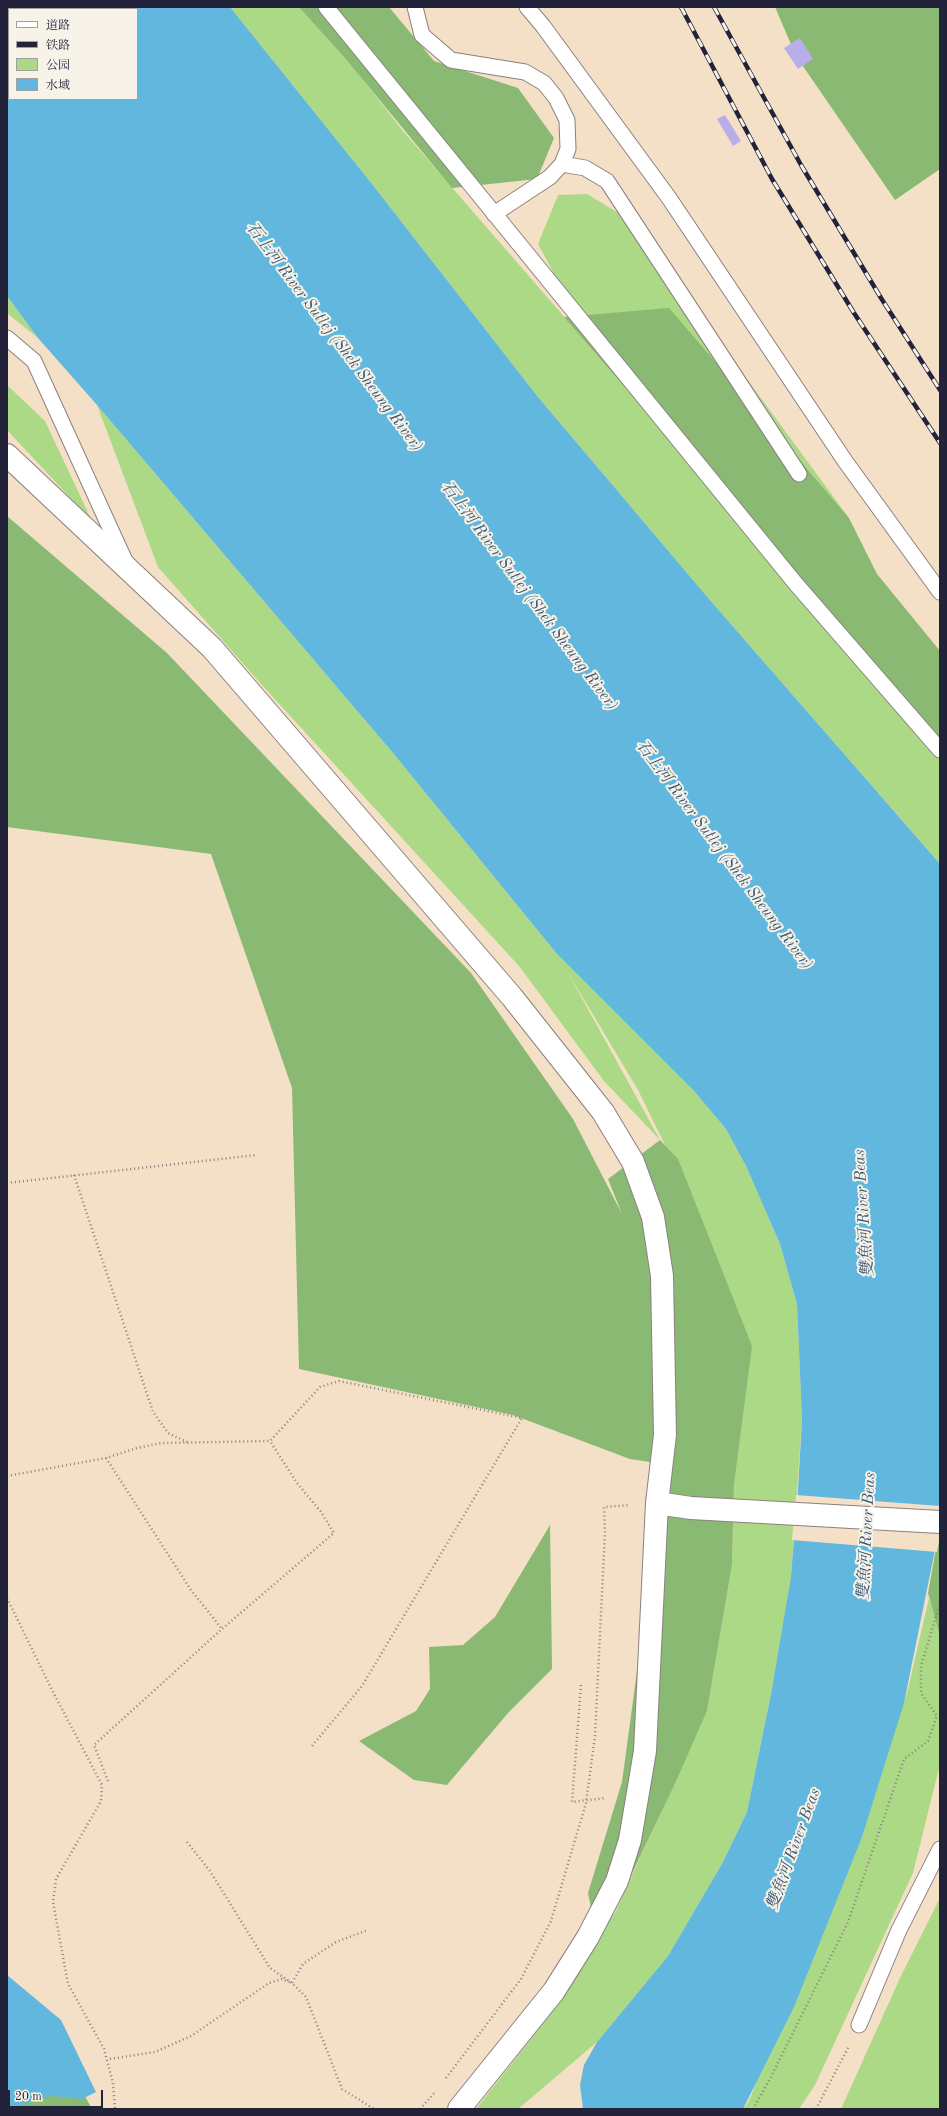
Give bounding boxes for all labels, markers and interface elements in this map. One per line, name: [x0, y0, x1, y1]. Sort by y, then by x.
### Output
legend: [8, 8, 138, 100]
text: 道路: [46, 20, 70, 32]
text: 铁路: [46, 40, 70, 52]
text: 公园: [46, 60, 70, 72]
text: 水域: [46, 80, 70, 92]
water label: 石上河 River Sutlej (Shek Sheung River): [242, 219, 426, 455]
water label: 石上河 River Sutlej (Shek Sheung River): [437, 478, 621, 714]
water label: 石上河 River Sutlej (Shek Sheung River): [632, 737, 816, 973]
water label: 雙魚河 River Beas: [850, 1149, 878, 1277]
water label: 雙魚河 River Beas: [854, 1472, 880, 1600]
water label: 雙魚河 River Beas: [763, 1786, 825, 1912]
scale bar: [10, 2082, 105, 2108]
text: 20 m: [15, 2091, 42, 2103]

